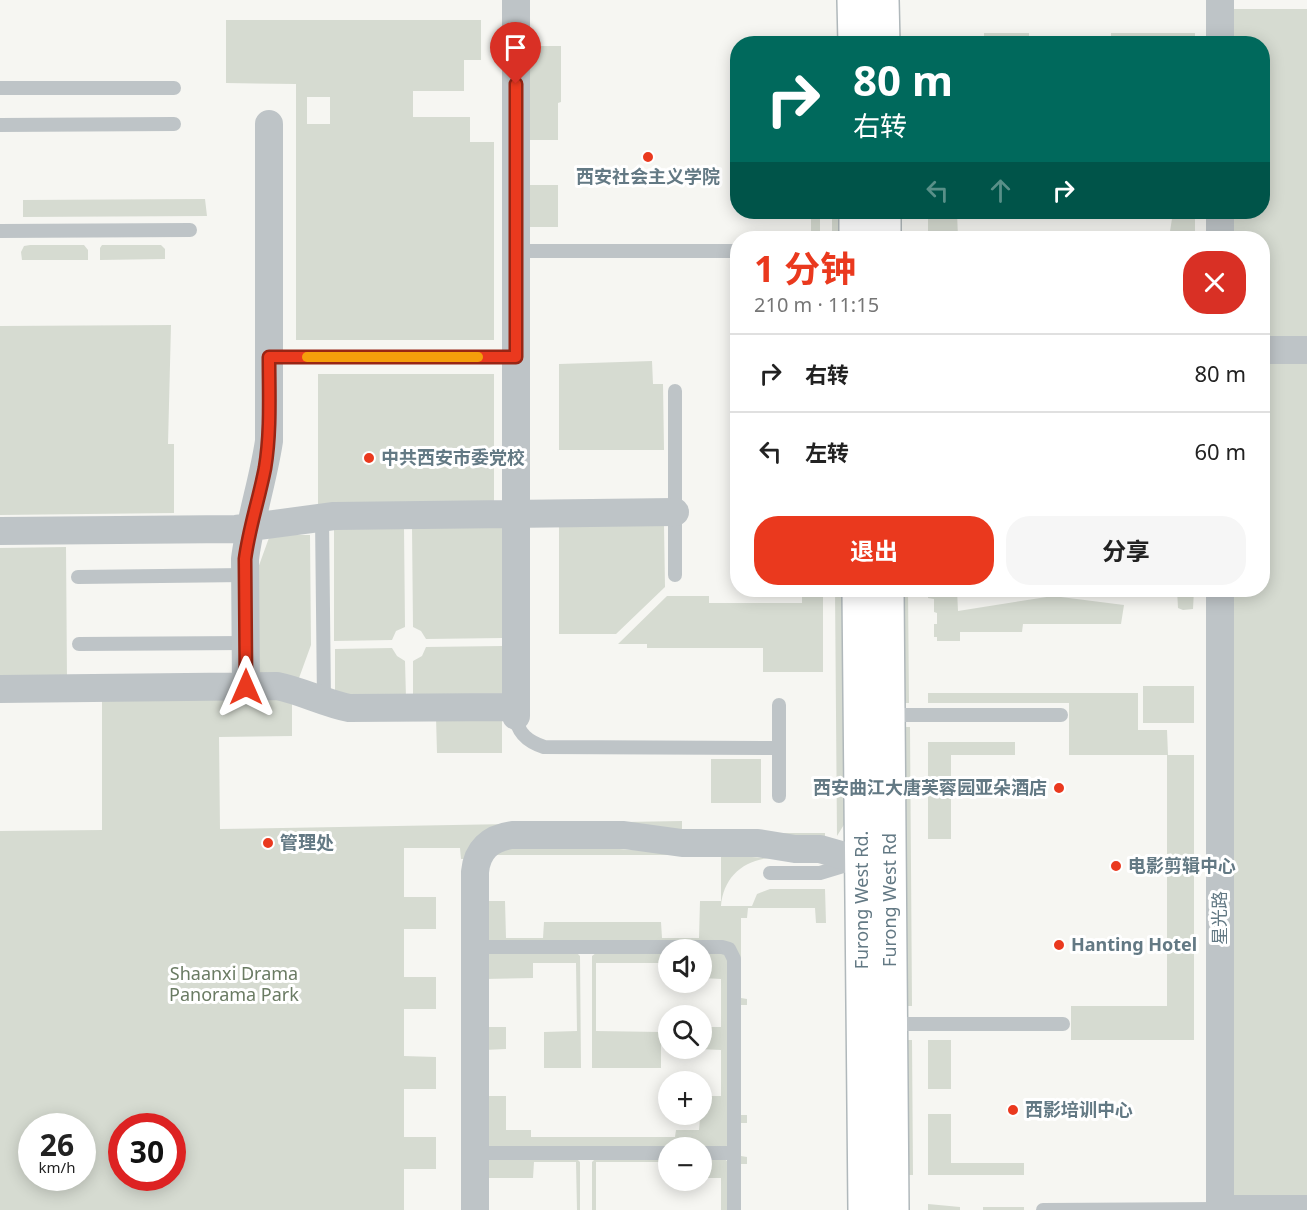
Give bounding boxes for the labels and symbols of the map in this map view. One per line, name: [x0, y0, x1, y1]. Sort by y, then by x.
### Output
pin: [490, 22, 541, 84]
marker: 西安社会主义学院: [641, 150, 655, 164]
place label: 西安社会主义学院: [576, 164, 720, 188]
place label: 中共西安市委党校: [381, 445, 525, 469]
marker: 中共西安市委党校: [362, 451, 376, 465]
position arrow: [214, 655, 278, 719]
place label: 西安曲江大唐芙蓉园亚朵酒店: [813, 775, 1047, 799]
marker: 西安曲江大唐芙蓉园亚朵酒店: [1052, 781, 1066, 795]
place label: 管理处: [280, 830, 334, 854]
street label: Furong West Rd.: [849, 831, 873, 969]
street label: Furong West Rd: [877, 833, 901, 967]
marker: 管理处: [261, 836, 275, 850]
place label: 电影剪辑中心: [1128, 853, 1236, 877]
marker: 电影剪辑中心: [1109, 859, 1123, 873]
street label: 星光路: [1207, 891, 1231, 945]
place label: Hanting Hotel: [1071, 932, 1197, 956]
marker: Hanting Hotel: [1052, 938, 1066, 952]
park label: Shaanxi Drama Panorama Park: [169, 961, 299, 1006]
place label: 西影培训中心: [1025, 1097, 1133, 1121]
marker: 西影培训中心: [1006, 1103, 1020, 1117]
speed limit sign: 30: [108, 1113, 186, 1191]

